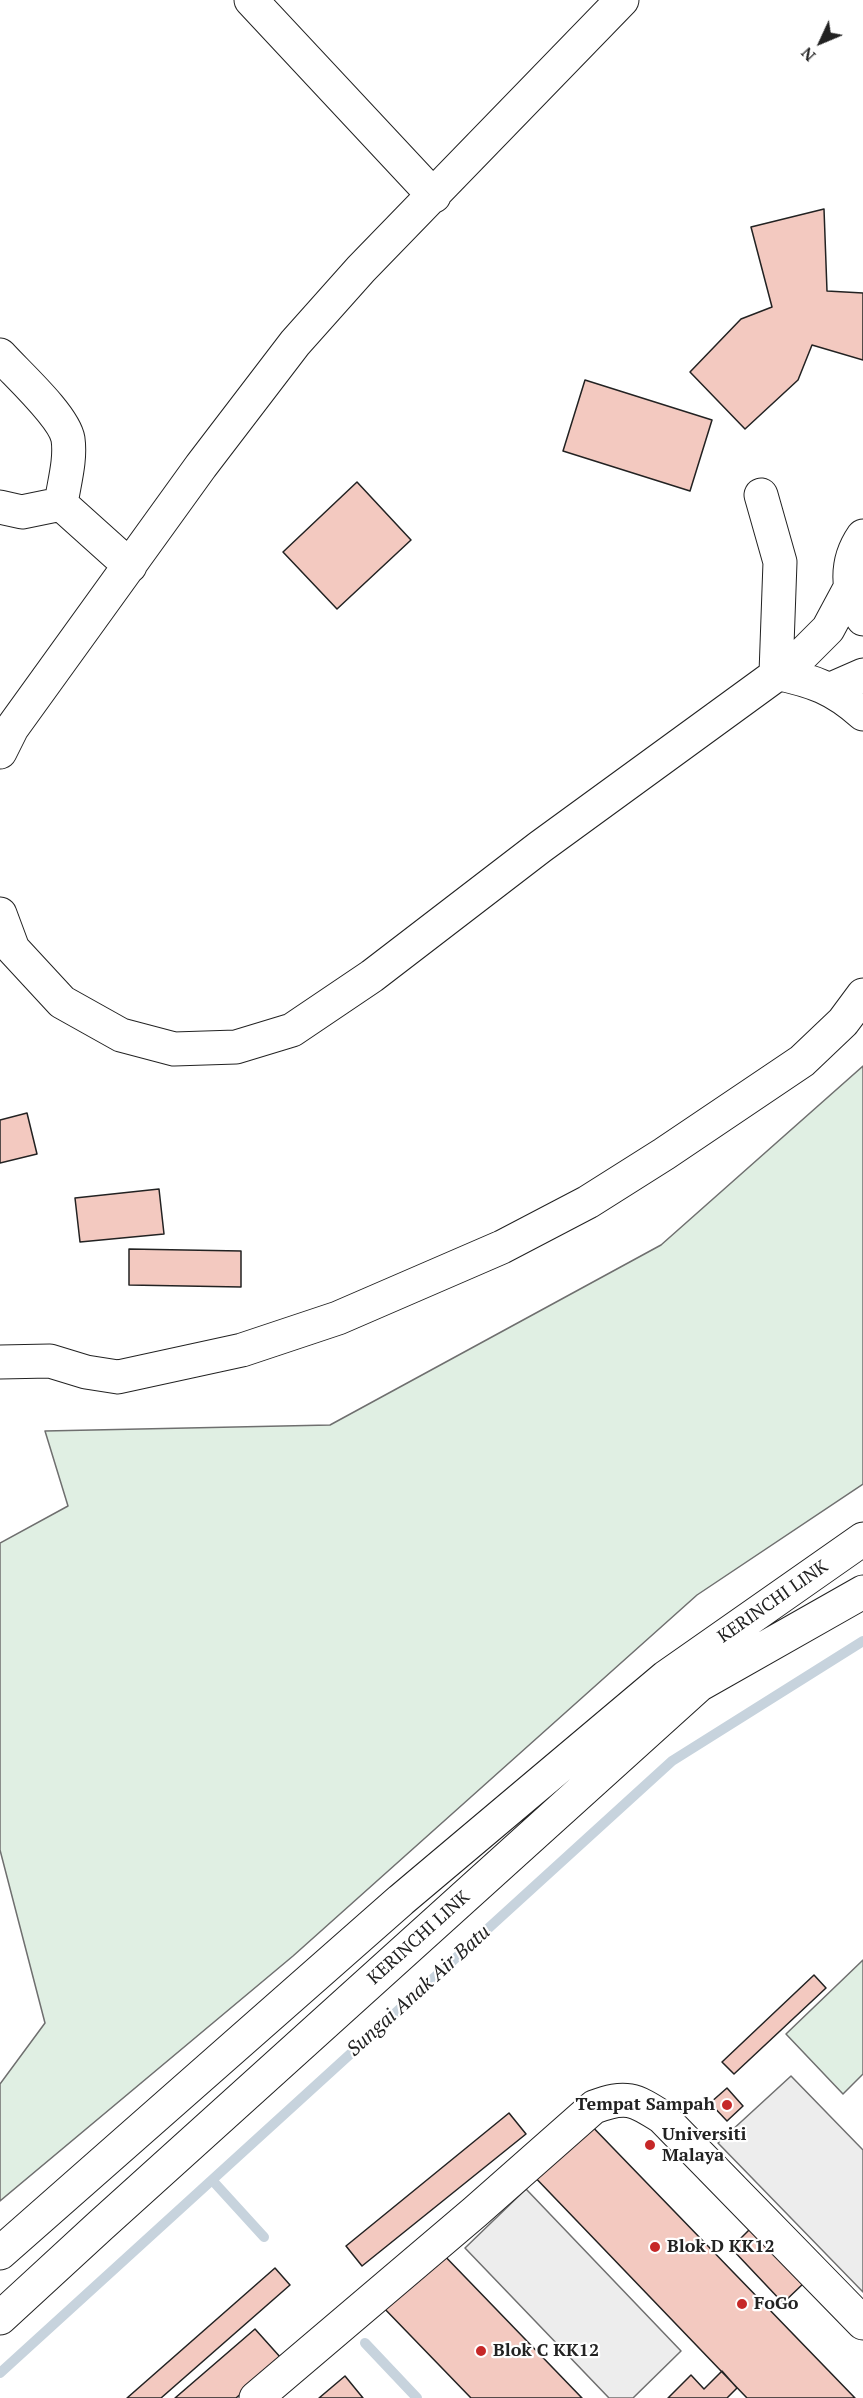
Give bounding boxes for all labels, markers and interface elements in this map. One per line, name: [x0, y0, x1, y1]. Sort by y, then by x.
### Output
north arrow: [791, 12, 851, 72]
text: N: [796, 43, 820, 67]
street label: KERINCHI LINK: [714, 1556, 832, 1648]
street label: KERINCHI LINK: [364, 1887, 474, 1989]
water label: Sungai Anak Air Batu: [342, 1920, 496, 2062]
place label: Tempat Sampah: [575, 2094, 715, 2116]
marker: Tempat Sampah: [720, 2098, 734, 2112]
place label: Universiti Malaya: [662, 2124, 747, 2166]
marker: Universiti Malaya: [643, 2138, 657, 2152]
place label: Blok D KK12: [667, 2236, 775, 2258]
marker: Blok D KK12: [648, 2240, 662, 2254]
place label: FoGo: [754, 2293, 798, 2315]
marker: FoGo: [735, 2297, 749, 2311]
place label: Blok C KK12: [493, 2340, 599, 2362]
marker: Blok C KK12: [474, 2344, 488, 2358]

